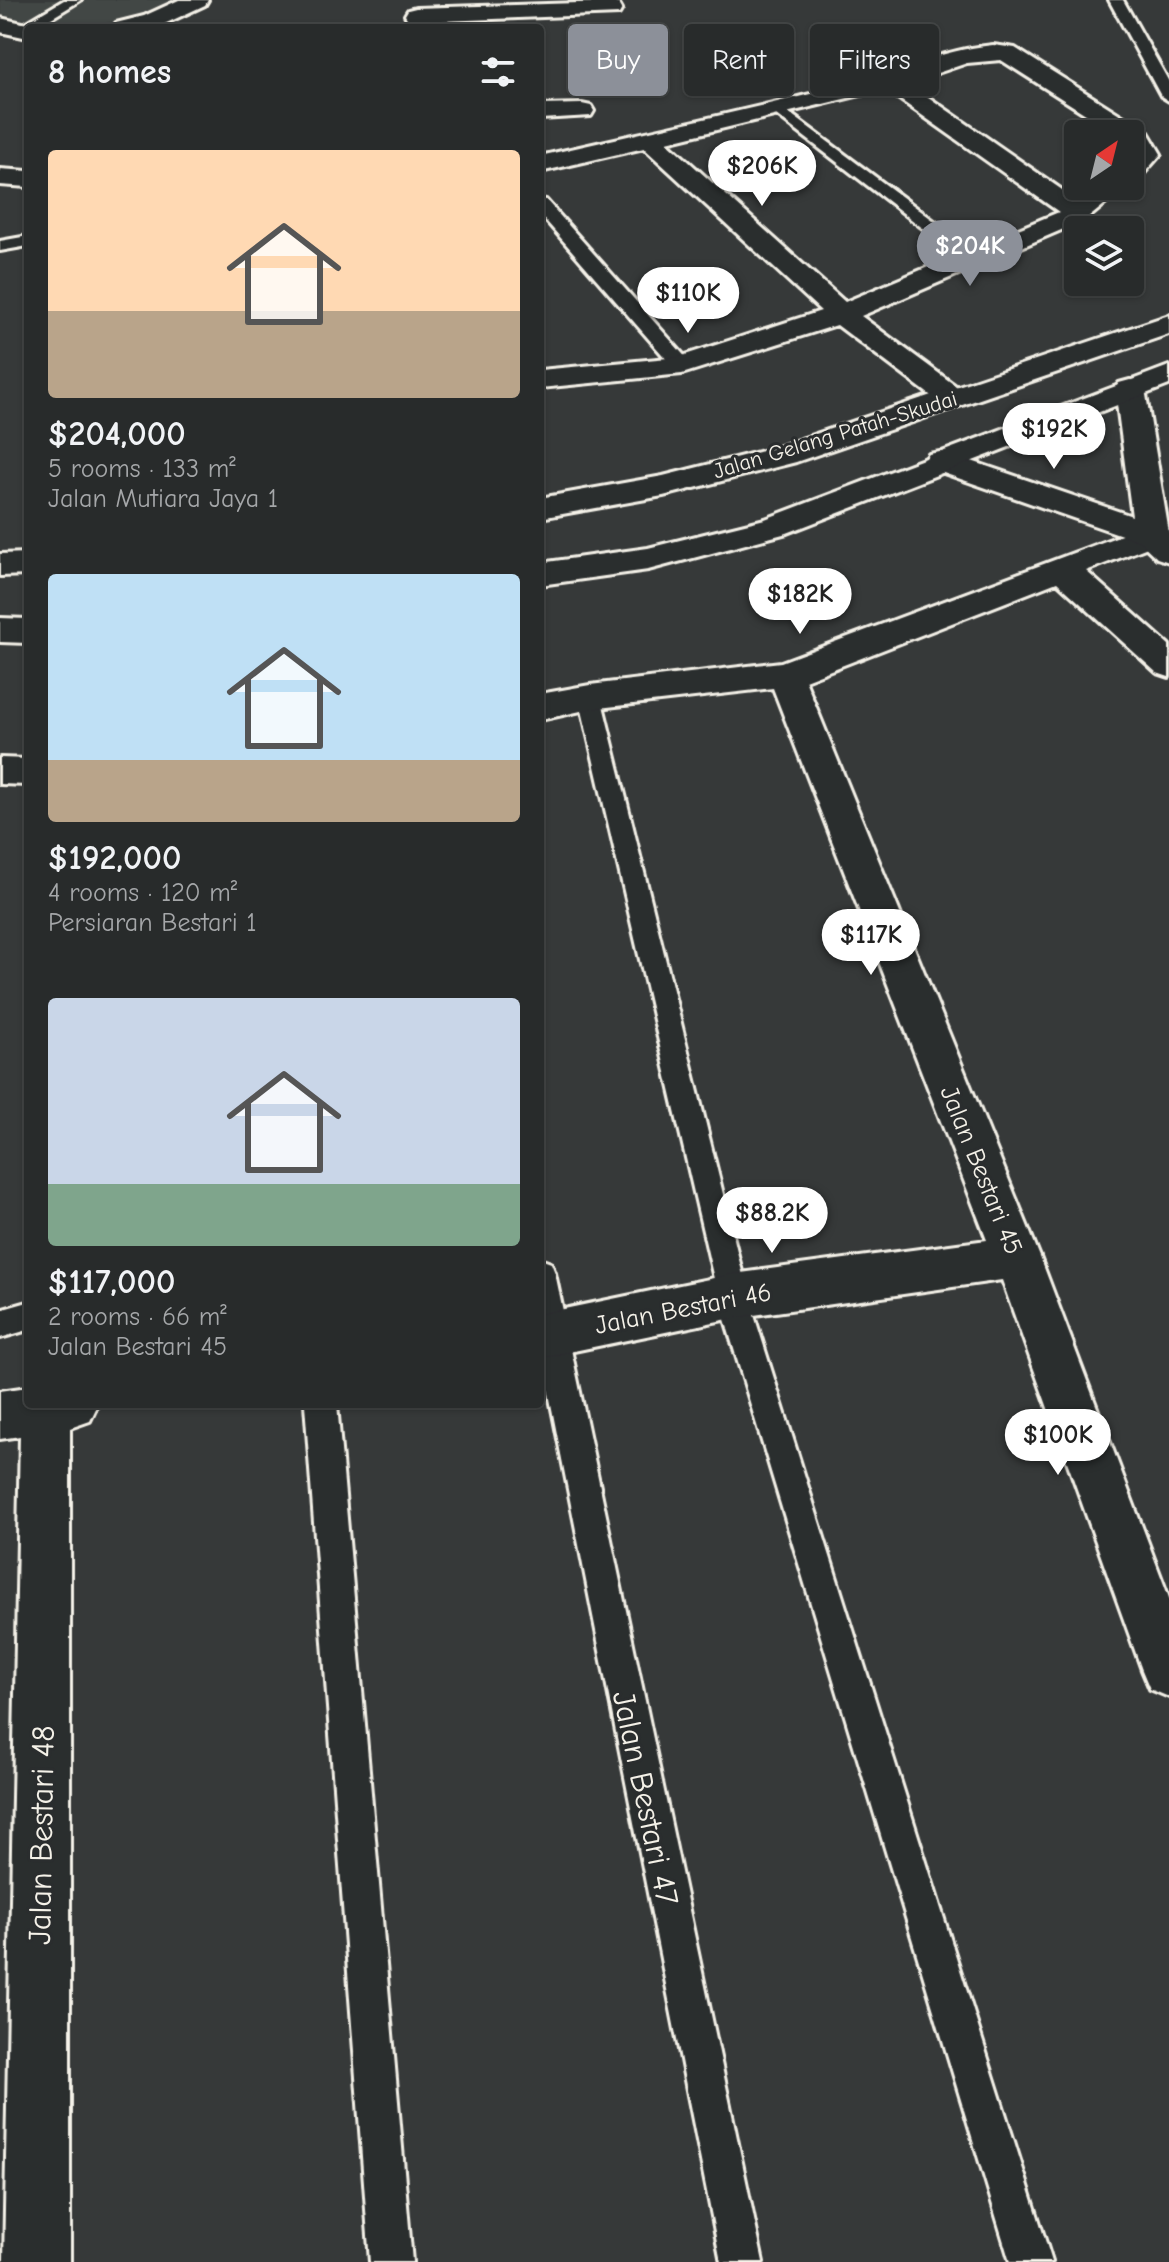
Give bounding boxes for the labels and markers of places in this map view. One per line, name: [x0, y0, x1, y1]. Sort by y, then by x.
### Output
pin: $206K: [706, 140, 818, 208]
pin: $204K: [914, 220, 1026, 288]
pin: $110K: [632, 267, 744, 335]
pin: $192K: [998, 403, 1110, 471]
pin: $182K: [744, 568, 856, 636]
pin: $117K: [815, 909, 927, 977]
pin: $88.2K: [707, 1187, 837, 1255]
pin: $100K: [1002, 1409, 1114, 1477]

